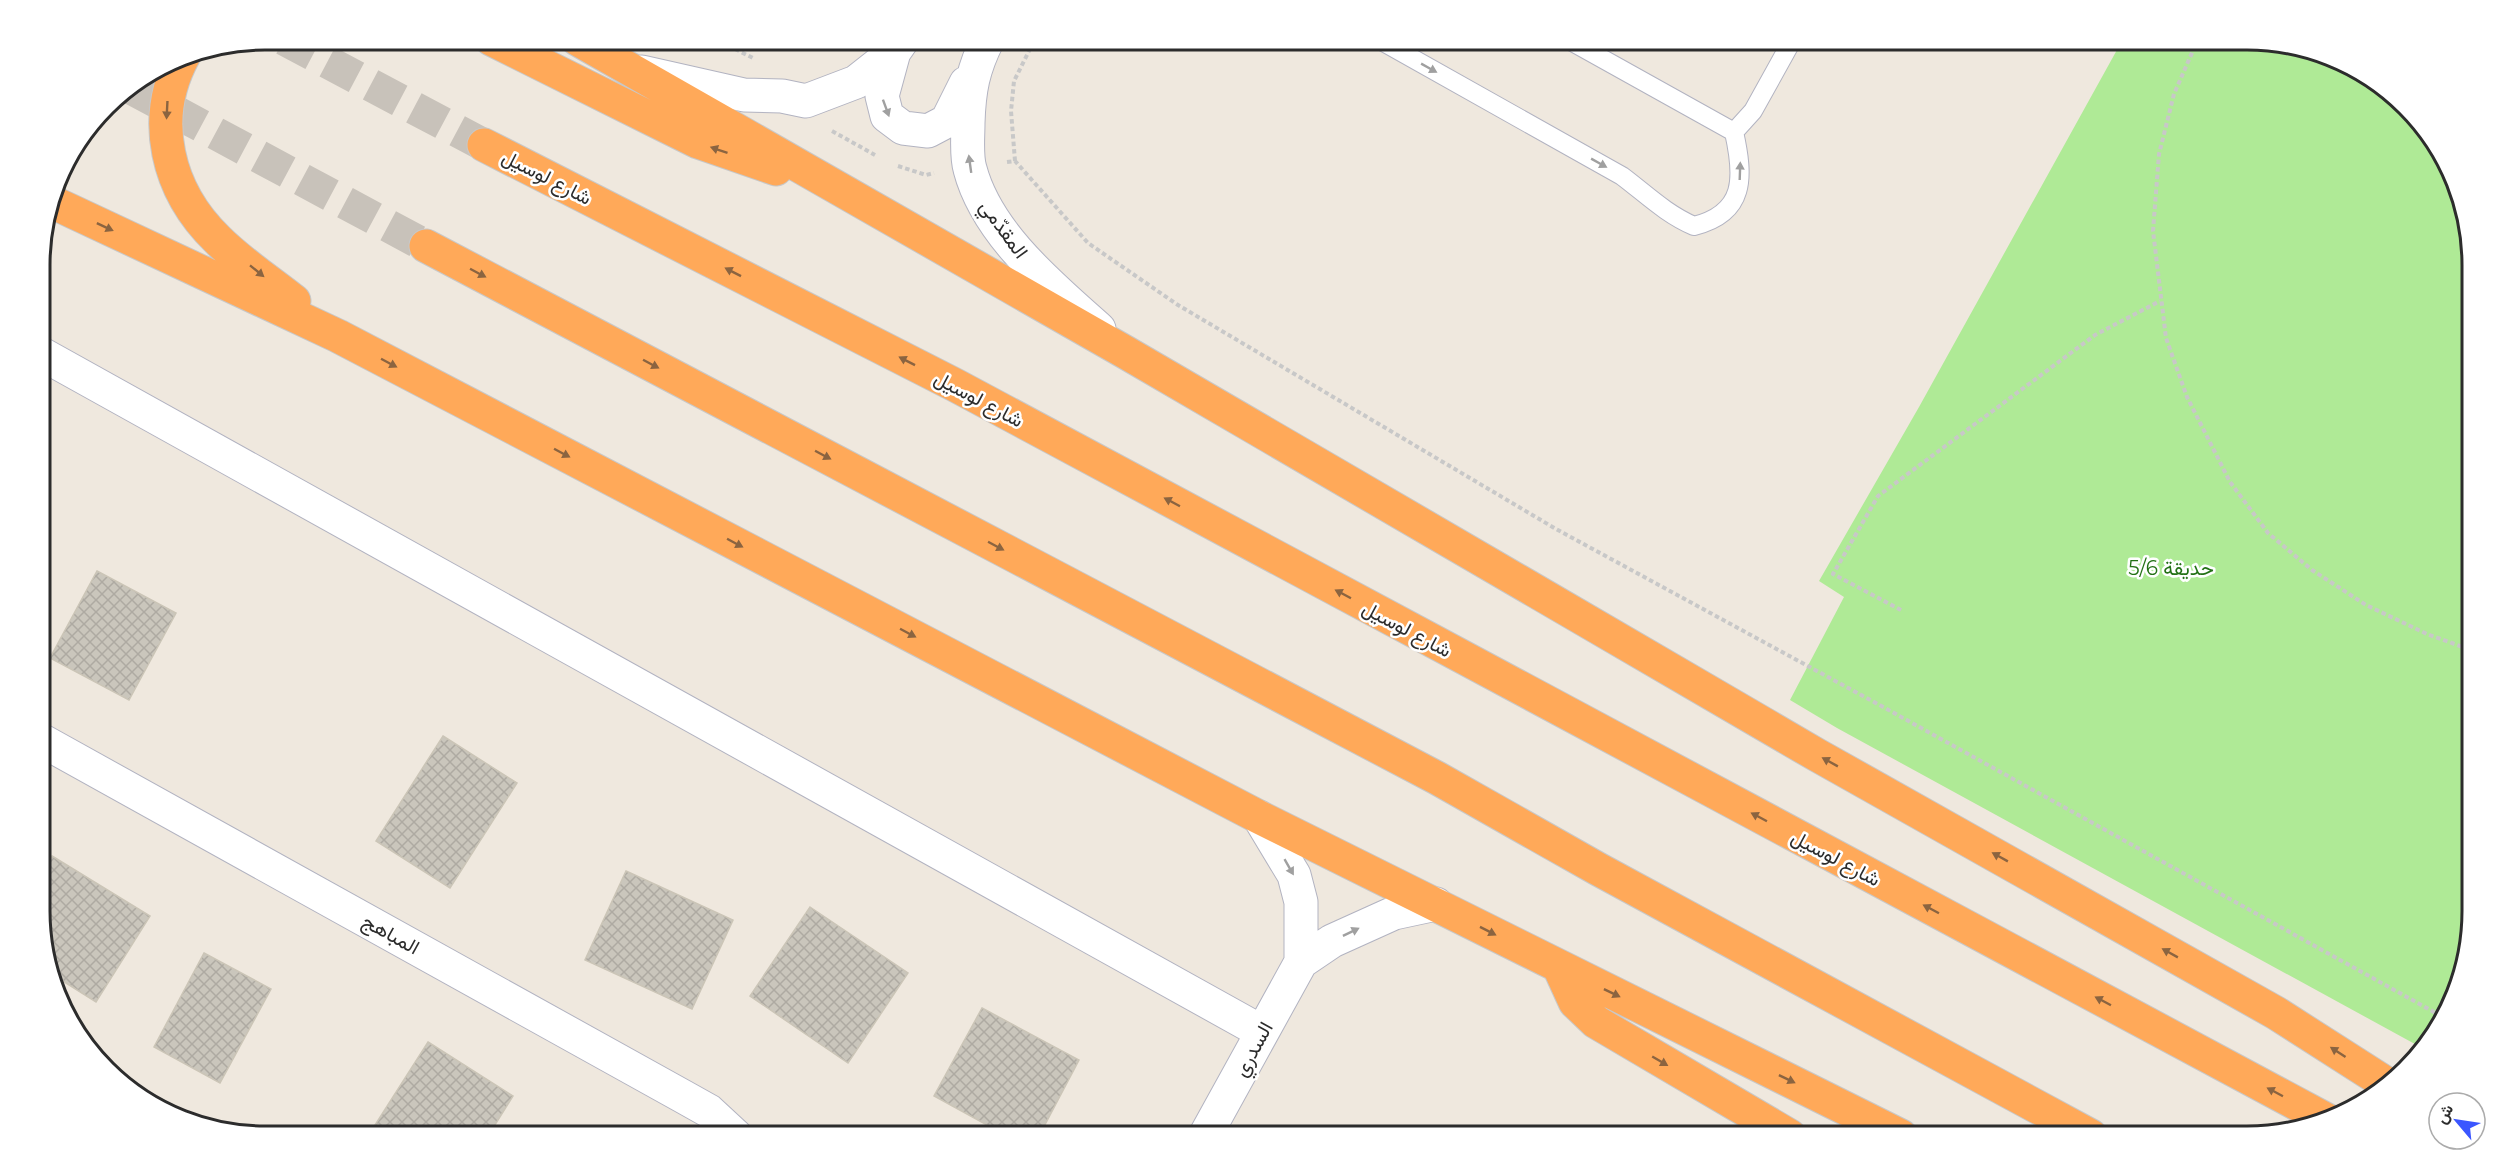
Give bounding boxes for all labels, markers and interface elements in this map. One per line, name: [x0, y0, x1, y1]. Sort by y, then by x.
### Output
one-way arrow: [1421, 63, 1438, 73]
one-way arrow: [882, 100, 891, 118]
one-way arrow: [162, 101, 172, 120]
street label: شارع لوسيل: [497, 144, 596, 212]
one-way arrow: [710, 144, 728, 154]
one-way arrow: [966, 155, 975, 174]
one-way arrow: [1591, 158, 1607, 169]
one-way arrow: [1736, 161, 1745, 180]
street label: المقدّمي: [971, 195, 1033, 266]
one-way arrow: [97, 222, 114, 231]
one-way arrow: [249, 265, 265, 278]
one-way arrow: [725, 267, 742, 277]
one-way arrow: [470, 268, 487, 278]
one-way arrow: [898, 356, 916, 366]
one-way arrow: [381, 358, 398, 368]
one-way arrow: [642, 359, 659, 369]
street label: شارع لوسيل: [930, 366, 1028, 434]
one-way arrow: [554, 448, 571, 458]
one-way arrow: [815, 450, 832, 460]
one-way arrow: [1163, 497, 1180, 507]
one-way arrow: [727, 538, 744, 548]
one-way arrow: [987, 541, 1004, 551]
park label: حديقة 5/6: [2128, 556, 2214, 580]
one-way arrow: [1335, 589, 1352, 599]
street label: شارع لوسيل: [1358, 596, 1456, 664]
one-way arrow: [899, 628, 917, 638]
one-way arrow: [1821, 757, 1838, 767]
one-way arrow: [1751, 812, 1768, 822]
street label: شارع لوسيل: [1787, 825, 1885, 893]
one-way arrow: [1991, 852, 2008, 862]
one-way arrow: [1283, 859, 1294, 875]
one-way arrow: [1923, 904, 1940, 914]
street label: المباهج: [357, 909, 424, 961]
one-way arrow: [1480, 926, 1497, 936]
one-way arrow: [1342, 927, 1359, 937]
one-way arrow: [2161, 948, 2178, 958]
one-way arrow: [1603, 988, 1620, 998]
one-way arrow: [2095, 996, 2112, 1006]
street label: السدري: [1228, 1017, 1282, 1083]
one-way arrow: [2330, 1047, 2346, 1058]
one-way arrow: [1652, 1056, 1669, 1066]
one-way arrow: [1778, 1075, 1795, 1084]
one-way arrow: [2267, 1088, 2284, 1097]
north arrow: [2427, 1091, 2487, 1151]
text: ش: [2431, 1101, 2457, 1127]

